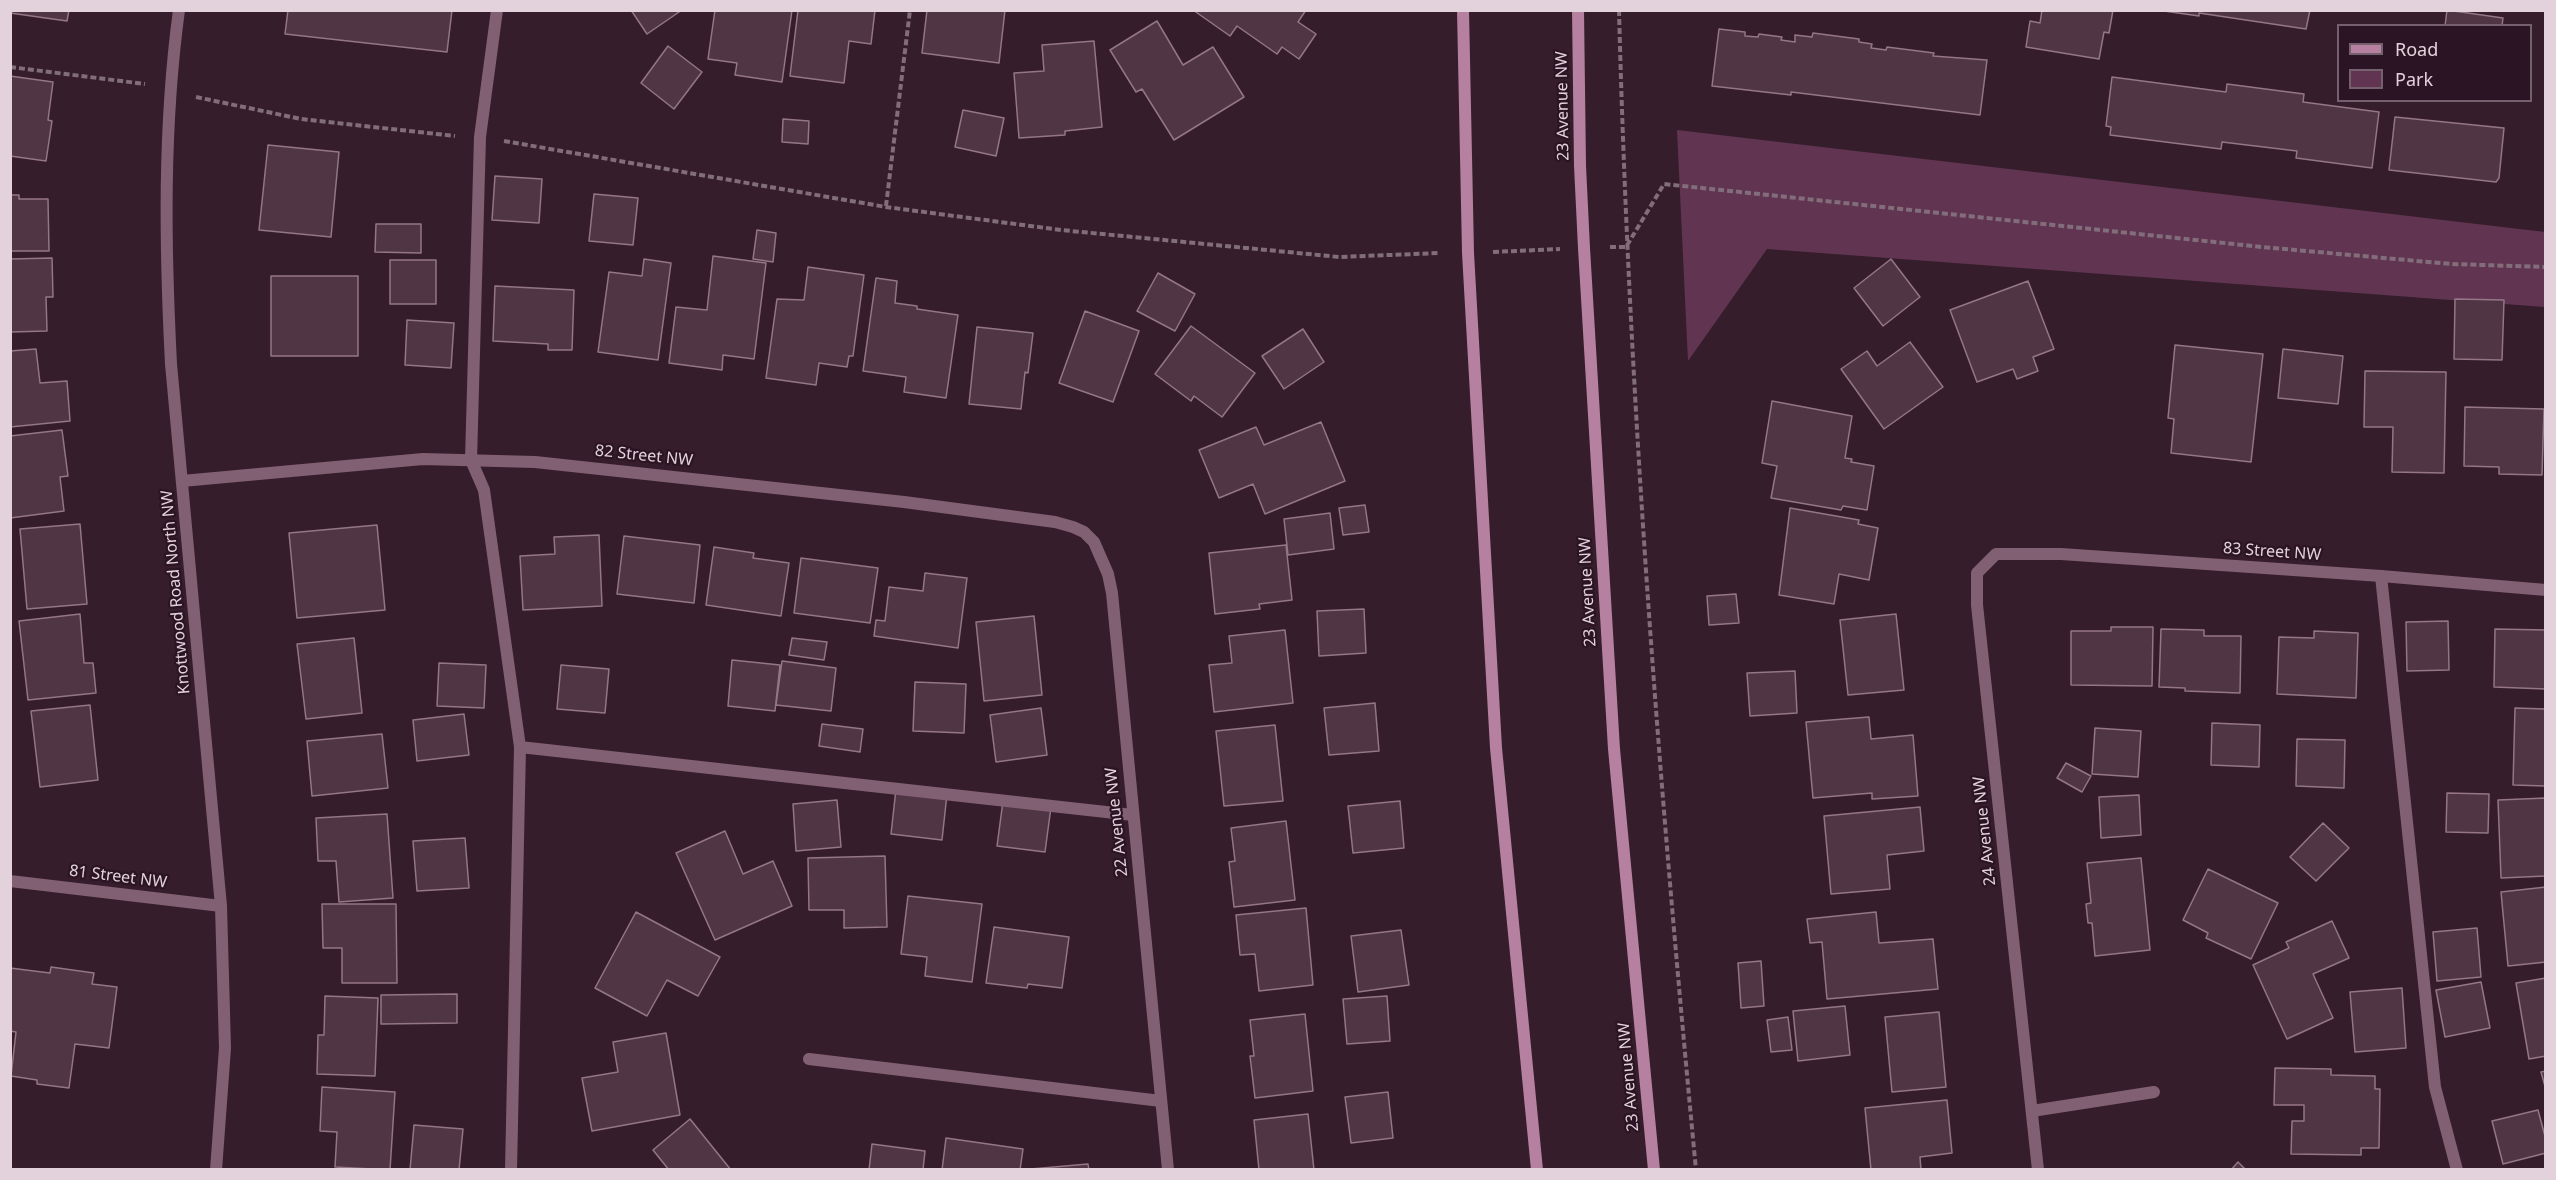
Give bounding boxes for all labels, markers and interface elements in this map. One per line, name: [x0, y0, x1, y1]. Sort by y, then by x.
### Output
legend: [2337, 24, 2532, 102]
text: Road: [2395, 37, 2438, 61]
street label: 23 Avenue NW: [1552, 51, 1574, 161]
text: Park: [2395, 67, 2433, 91]
street label: 82 Street NW: [594, 441, 694, 471]
street label: Knottwood Road North NW: [158, 489, 194, 695]
street label: 23 Avenue NW: [1576, 537, 1600, 647]
street label: 83 Street NW: [2222, 539, 2322, 565]
street label: 22 Avenue NW: [1102, 766, 1132, 878]
street label: 24 Avenue NW: [1970, 775, 2000, 887]
street label: 81 Street NW: [68, 861, 168, 893]
street label: 23 Avenue NW: [1615, 1021, 1643, 1133]

